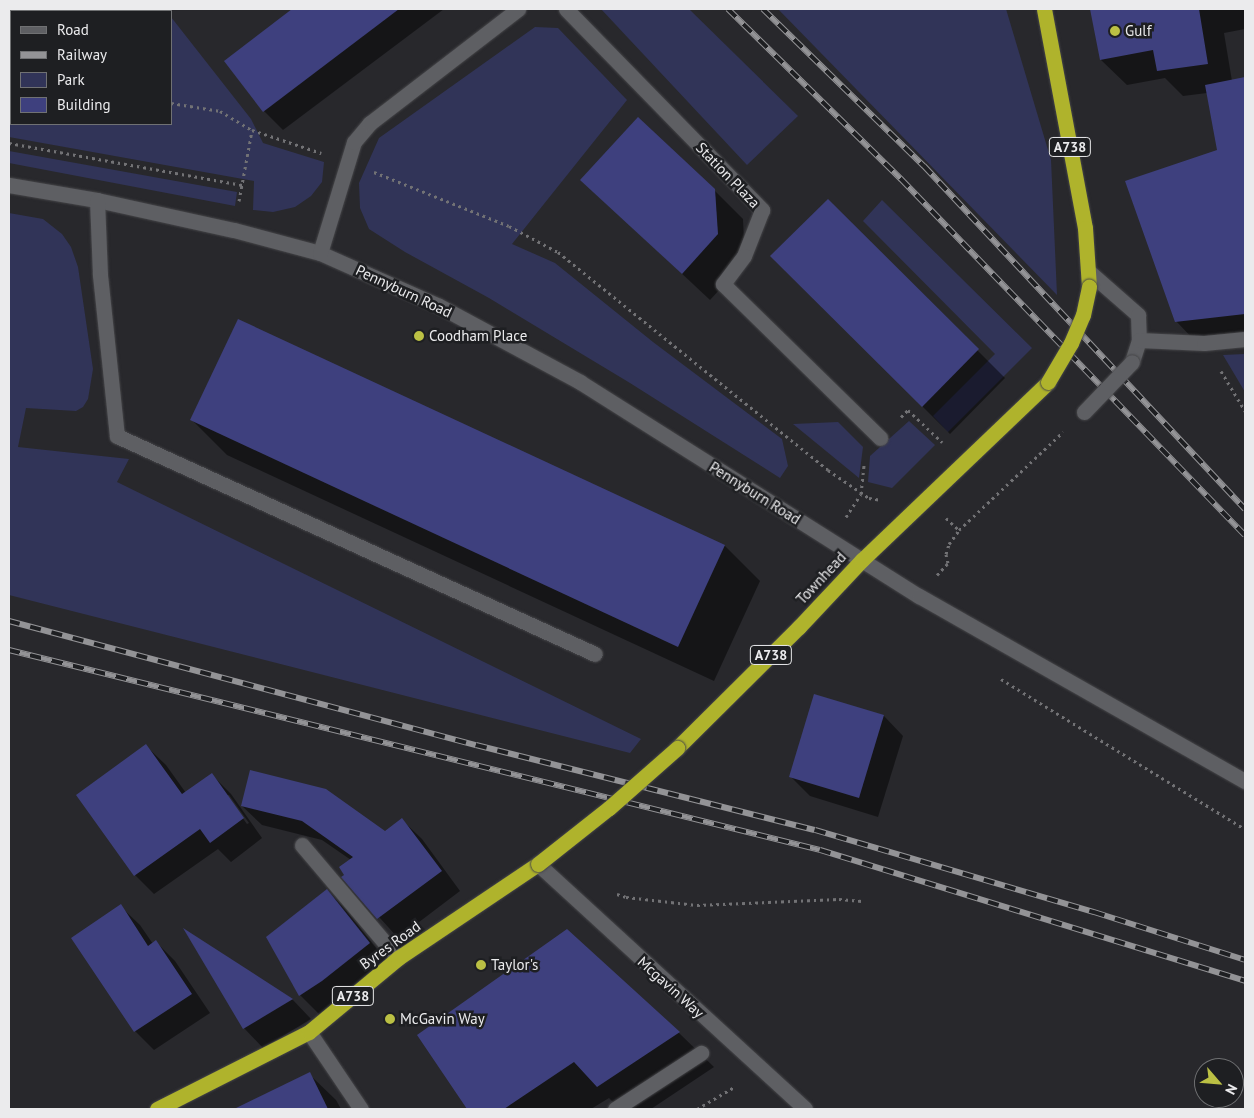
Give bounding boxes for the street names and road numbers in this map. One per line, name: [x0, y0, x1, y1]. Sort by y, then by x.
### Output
road number: A738: [1049, 136, 1091, 158]
street label: Station Plaza: [692, 138, 764, 212]
street label: Pennyburn Road: [353, 261, 455, 321]
street label: Pennyburn Road: [706, 458, 804, 528]
street label: Townhead: [792, 548, 850, 608]
road number: A738: [750, 644, 792, 666]
street label: Byres Road: [356, 917, 424, 973]
street label: Mcgavin Way: [634, 952, 708, 1022]
road number: A738: [332, 984, 374, 1008]

